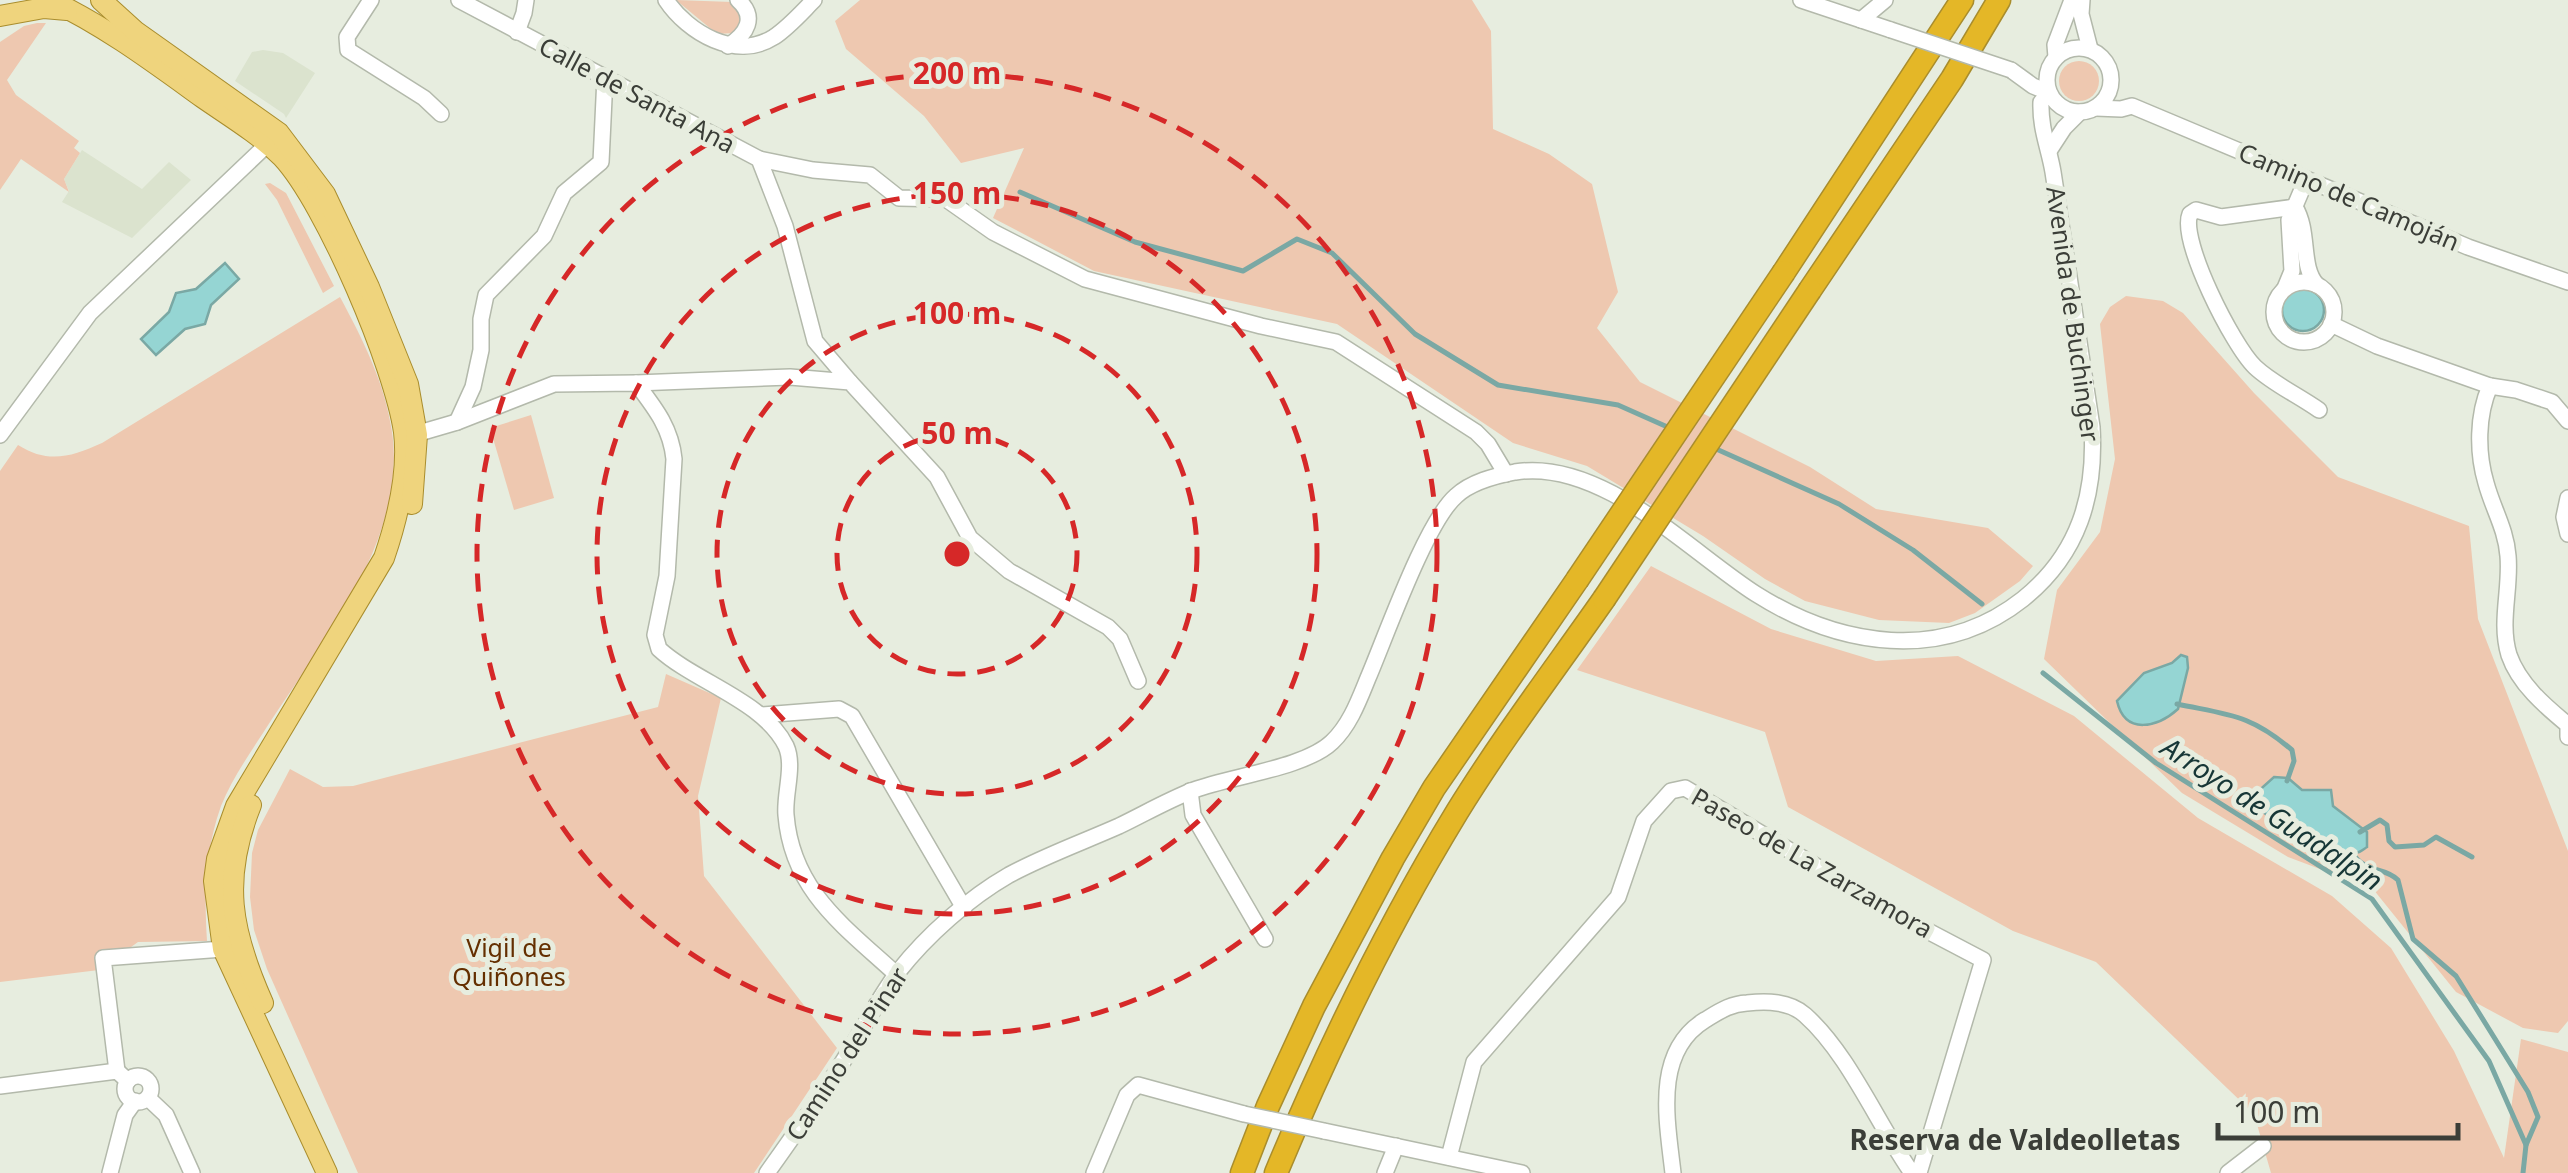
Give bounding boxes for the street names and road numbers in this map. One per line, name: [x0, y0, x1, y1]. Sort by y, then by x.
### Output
street label: Calle de Santa Ana: [533, 28, 741, 160]
street label: Camino de Camoján: [2234, 134, 2465, 258]
street label: Avenida de Buchinger: [2039, 184, 2109, 444]
street label: Paseo de La Zarzamora: [1686, 779, 1939, 945]
street label: Camino del Pinar: [777, 960, 915, 1147]

